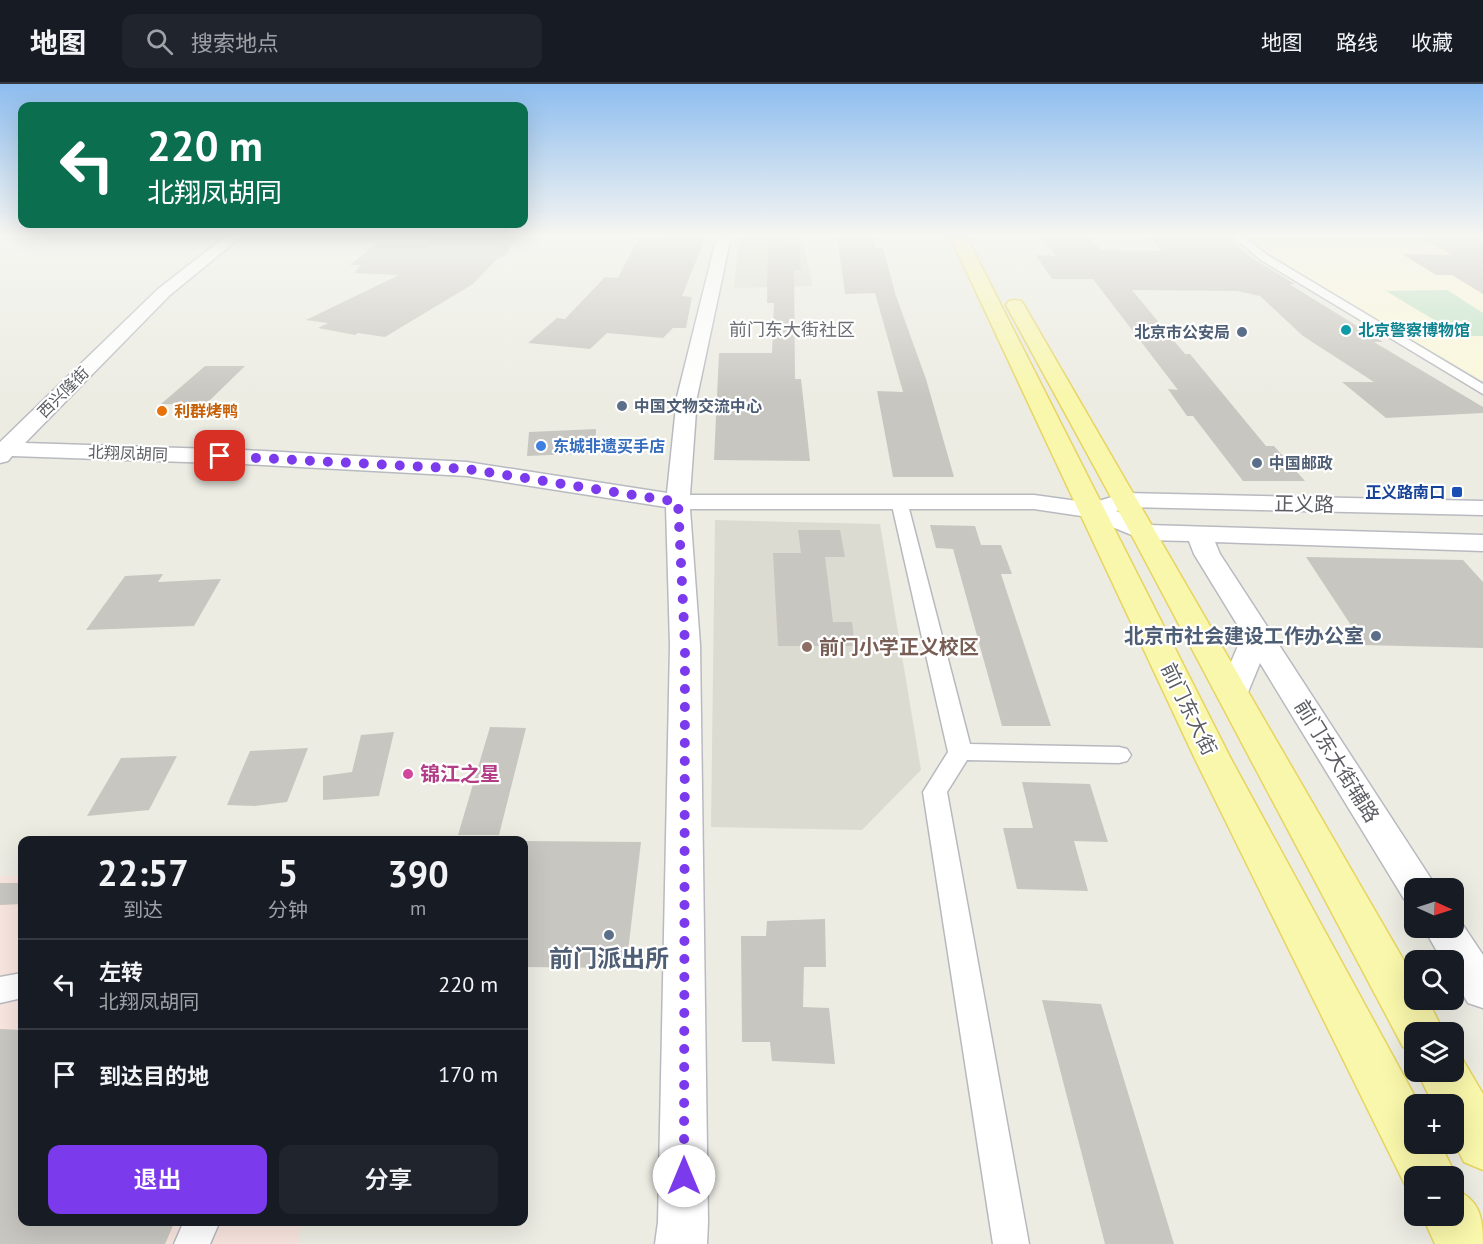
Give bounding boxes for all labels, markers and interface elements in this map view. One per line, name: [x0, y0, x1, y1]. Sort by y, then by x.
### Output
search box: [122, 14, 542, 68]
text: 地图: [30, 24, 86, 61]
icon: search: [143, 25, 176, 58]
text: 搜索地点: [191, 29, 279, 57]
text: 地图: [1261, 29, 1303, 56]
text: 路线: [1336, 29, 1378, 56]
text: 收藏: [1411, 29, 1453, 56]
text: 220 m: [147, 118, 263, 173]
icon: left: [48, 126, 126, 204]
text: 北翔凤胡同: [147, 175, 282, 209]
district label: 前门东大街社区: [729, 318, 855, 341]
place label: 北京警察博物馆: [1358, 320, 1470, 340]
place label: 北京市公安局: [1134, 322, 1230, 342]
marker: 北京警察博物馆: [1339, 323, 1353, 337]
marker: 北京市公安局: [1235, 325, 1249, 339]
street label: 西兴隆街: [33, 362, 93, 422]
place label: 中国文物交流中心: [634, 396, 762, 416]
marker: 中国文物交流中心: [615, 399, 629, 413]
place label: 利群烤鸭: [174, 401, 238, 421]
marker: 利群烤鸭: [155, 404, 169, 418]
pin: [194, 430, 245, 481]
place label: 东城非遗买手店: [553, 436, 665, 456]
icon: arrive: [203, 439, 236, 472]
marker: 东城非遗买手店: [534, 439, 548, 453]
street label: 北翔凤胡同: [88, 442, 168, 464]
place label: 中国邮政: [1269, 453, 1333, 473]
marker: 中国邮政: [1250, 456, 1264, 470]
place label: 正义路南口: [1365, 482, 1445, 502]
marker: 正义路南口: [1450, 485, 1464, 499]
street label: 正义路: [1274, 490, 1334, 518]
place label: 北京市社会建设工作办公室: [1124, 623, 1364, 649]
marker: 北京市社会建设工作办公室: [1369, 629, 1383, 643]
place label: 前门小学正义校区: [819, 634, 979, 660]
marker: 前门小学正义校区: [800, 640, 814, 654]
street label: 前门东大街: [1155, 658, 1223, 760]
street label: 前门东大街辅路: [1289, 695, 1385, 827]
place label: 锦江之星: [420, 761, 500, 787]
marker: 锦江之星: [401, 767, 415, 781]
text: 22:57: [97, 849, 189, 896]
text: 5: [278, 849, 298, 896]
text: 390: [387, 850, 449, 897]
north arrow: [1404, 878, 1464, 938]
map controls: [1404, 878, 1464, 1226]
text: m: [410, 895, 426, 921]
text: 到达: [123, 897, 163, 923]
text: 分钟: [268, 897, 308, 923]
marker: 前门派出所: [602, 928, 616, 942]
place label: 前门派出所: [549, 943, 669, 974]
button: search: [1404, 950, 1464, 1010]
text: 左转: [99, 958, 143, 986]
icon: left: [48, 968, 81, 1001]
text: 220 m: [438, 970, 498, 998]
text: 北翔凤胡同: [99, 989, 199, 1015]
button: layers: [1404, 1022, 1464, 1082]
icon: arrive: [48, 1058, 81, 1091]
text: 170 m: [438, 1060, 498, 1088]
text: 到达目的地: [99, 1062, 209, 1090]
button: +: [1404, 1094, 1464, 1154]
position arrow: [652, 1144, 716, 1208]
button: 退出: [48, 1145, 267, 1214]
button: 分享: [279, 1145, 498, 1214]
button: −: [1404, 1166, 1464, 1226]

